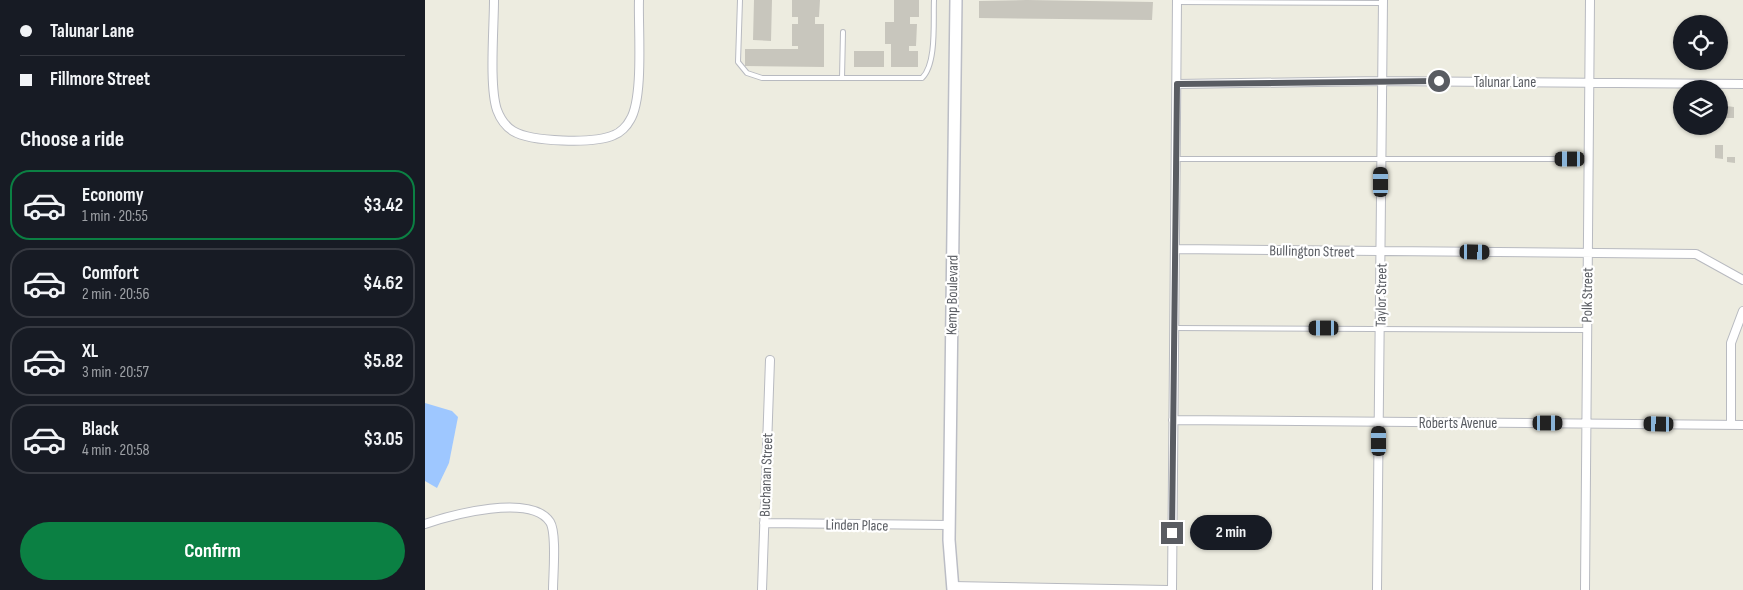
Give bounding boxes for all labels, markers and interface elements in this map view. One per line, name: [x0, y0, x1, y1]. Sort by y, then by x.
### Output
map controls: [1673, 15, 1728, 135]
button: locate: [1673, 15, 1728, 70]
text: Talunar Lane: [50, 20, 134, 43]
text: Fillmore Street: [50, 68, 150, 91]
route start: [1428, 70, 1450, 92]
street label: Talunar Lane: [1474, 73, 1536, 92]
button: layers: [1673, 80, 1728, 135]
text: Choose a ride: [20, 126, 124, 153]
car: [1555, 152, 1585, 167]
car: [1373, 167, 1388, 197]
icon: car: [22, 183, 67, 228]
text: Economy: [82, 184, 144, 207]
text: $3.42: [363, 194, 403, 217]
text: 1 min · 20:55: [82, 207, 148, 226]
street label: Bullington Street: [1269, 241, 1355, 262]
car: [1459, 244, 1490, 260]
street label: Kemp Boulevard: [942, 255, 963, 335]
icon: car: [22, 261, 67, 306]
text: Comfort: [82, 262, 139, 285]
street label: Taylor Street: [1371, 262, 1392, 327]
street label: Polk Street: [1578, 267, 1597, 323]
text: $4.62: [363, 272, 403, 295]
text: 2 min · 20:56: [82, 285, 150, 304]
car: [1309, 321, 1339, 336]
icon: car: [22, 339, 67, 384]
text: XL: [82, 340, 98, 363]
text: $5.82: [363, 350, 403, 373]
text: 3 min · 20:57: [82, 363, 149, 382]
street label: Roberts Avenue: [1419, 414, 1497, 433]
car: [1533, 416, 1563, 431]
car: [1643, 416, 1674, 432]
icon: car: [22, 417, 67, 462]
text: Black: [82, 418, 119, 441]
car: [1371, 426, 1386, 456]
text: $3.05: [363, 428, 403, 451]
street label: Buchanan Street: [756, 432, 777, 517]
text: 4 min · 20:58: [82, 441, 150, 460]
street label: Linden Place: [825, 515, 889, 536]
callout: 2 min: [1189, 516, 1272, 550]
button: Confirm: [20, 522, 405, 580]
route end: [1161, 522, 1183, 544]
text: 2 min: [1216, 523, 1246, 542]

